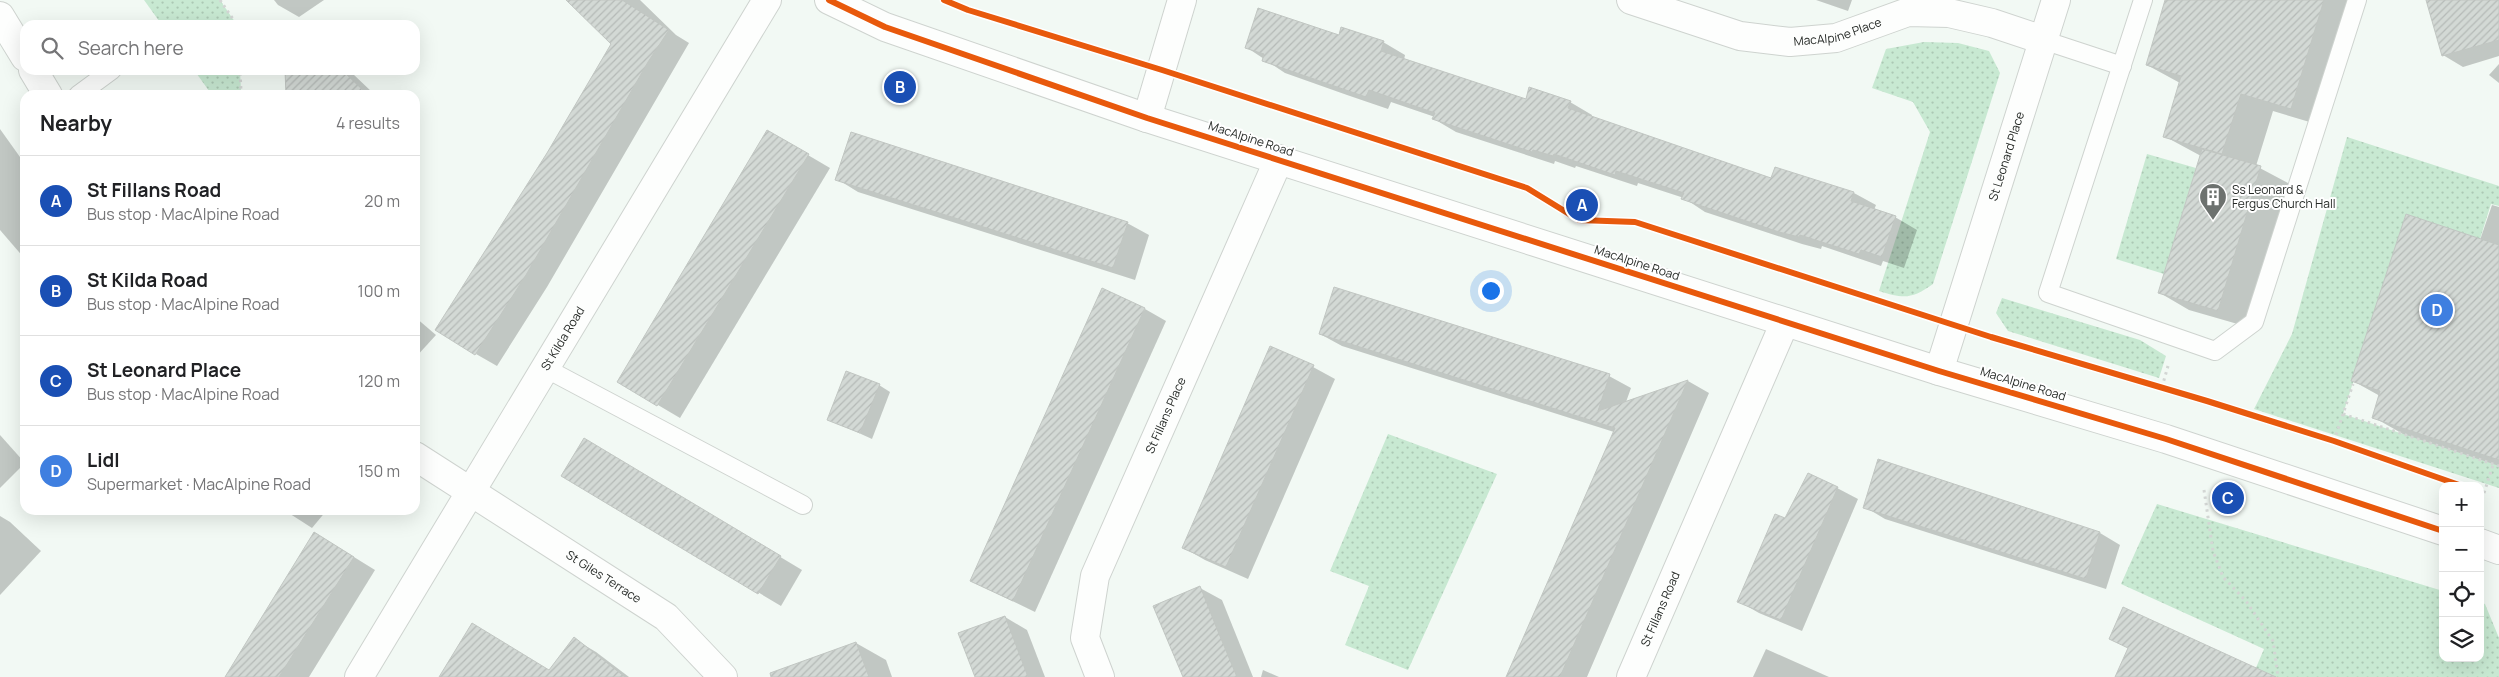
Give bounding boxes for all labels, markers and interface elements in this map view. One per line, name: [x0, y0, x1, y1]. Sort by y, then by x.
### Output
street label: MacAlpine Place: [1793, 13, 1884, 50]
search box: [20, 20, 420, 75]
icon: search: [38, 34, 66, 62]
text: Search here: [78, 35, 184, 61]
pin: B: [884, 68, 916, 106]
text: Nearby: [40, 109, 112, 137]
street label: St Leonard Place: [1984, 110, 2028, 203]
text: 4 results: [336, 112, 400, 134]
street label: MacAlpine Road: [1206, 117, 1296, 160]
text: St Fillans Road: [87, 177, 221, 203]
place label: Ss Leonard & Fergus Church Hall: [2232, 181, 2336, 212]
building icon: Ss Leonard & Fergus Church Hall: [2198, 182, 2228, 221]
pin: A: [1566, 186, 1598, 224]
text: A: [51, 190, 61, 212]
text: 20 m: [364, 190, 400, 212]
text: Bus stop · MacAlpine Road: [87, 203, 280, 225]
street label: MacAlpine Road: [1592, 241, 1682, 284]
text: St Kilda Road: [87, 267, 208, 293]
your location: [1478, 278, 1504, 304]
text: B: [51, 280, 61, 302]
text: 100 m: [357, 280, 400, 302]
pin: D: [2421, 291, 2453, 329]
text: Bus stop · MacAlpine Road: [87, 293, 280, 315]
street label: St Kilda Road: [537, 303, 588, 374]
text: St Leonard Place: [87, 357, 241, 383]
street label: MacAlpine Road: [1978, 362, 2068, 405]
text: C: [50, 370, 62, 392]
text: 120 m: [358, 370, 400, 392]
street label: St Fillans Place: [1141, 374, 1190, 456]
text: Bus stop · MacAlpine Road: [87, 383, 280, 405]
text: Lidl: [87, 447, 120, 473]
text: D: [50, 460, 62, 482]
text: 150 m: [358, 460, 400, 482]
text: Supermarket · MacAlpine Road: [87, 473, 311, 495]
pin: C: [2212, 479, 2244, 517]
map controls: [2439, 482, 2484, 662]
button: +: [2439, 482, 2484, 527]
button: −: [2439, 527, 2484, 572]
street label: St Giles Terrace: [563, 546, 645, 607]
street label: St Fillans Road: [1636, 569, 1684, 649]
button: locate: [2439, 572, 2484, 617]
button: layers: [2439, 617, 2484, 662]

